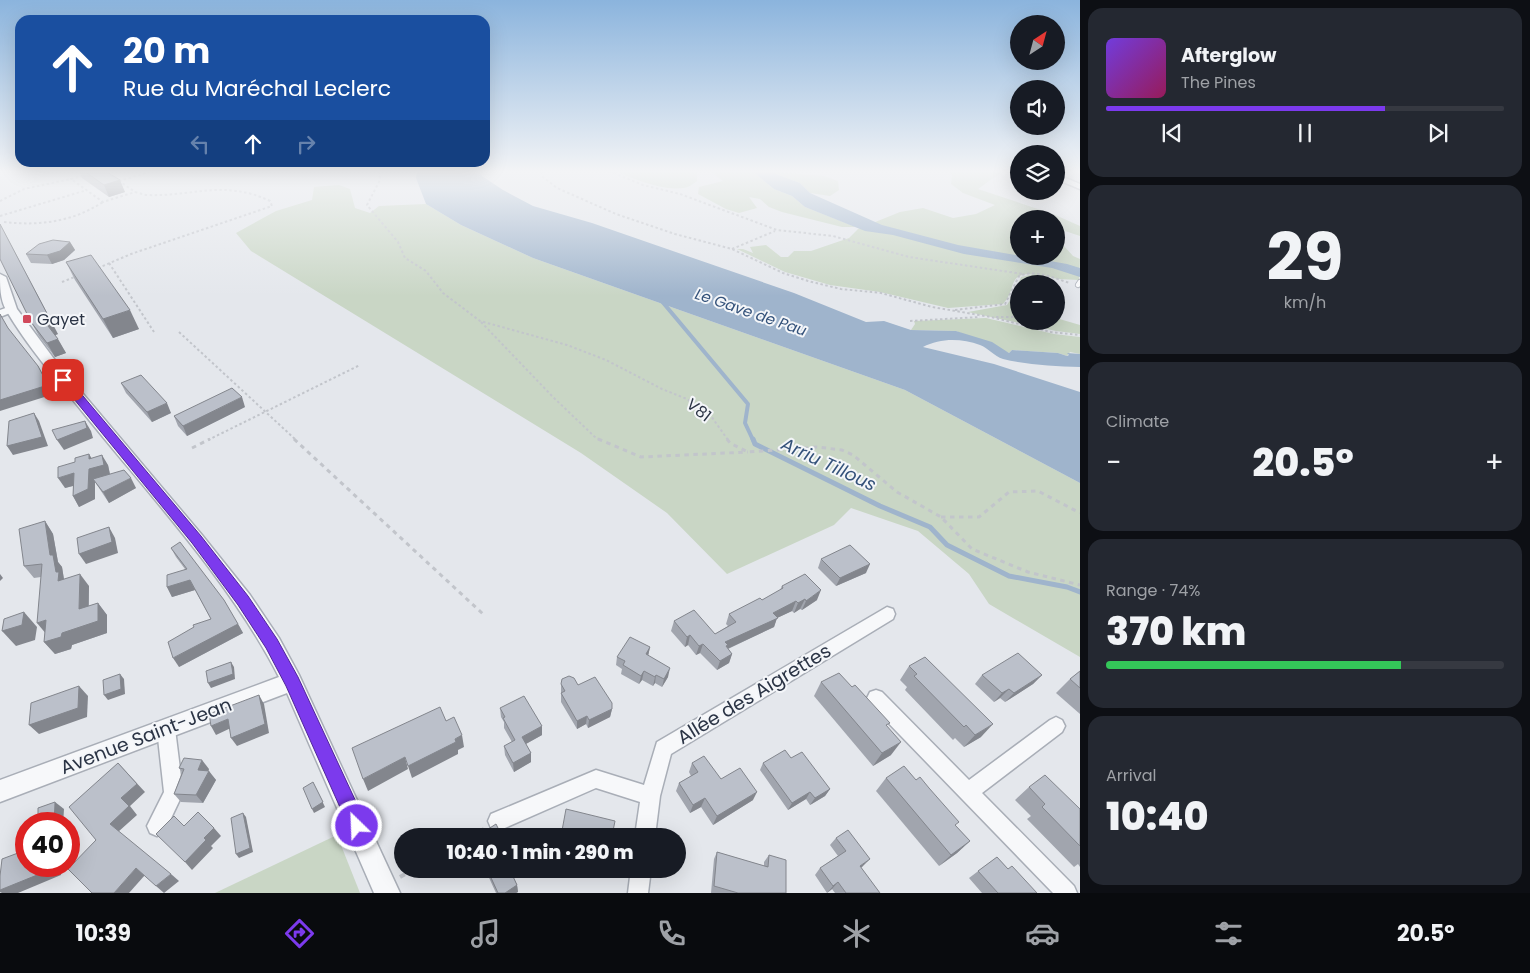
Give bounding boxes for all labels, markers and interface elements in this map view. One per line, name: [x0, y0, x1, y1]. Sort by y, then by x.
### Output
north arrow: [1010, 15, 1065, 70]
map controls: [1010, 15, 1065, 330]
text: 20 m: [123, 26, 210, 75]
icon: ahead: [40, 35, 105, 100]
text: Afterglow: [1181, 42, 1276, 69]
text: The Pines: [1181, 71, 1256, 94]
text: Rue du Maréchal Leclerc: [123, 73, 391, 104]
button: sound: [1010, 80, 1065, 135]
icon: previous: [1158, 119, 1186, 147]
icon: pause: [1291, 119, 1319, 147]
icon: next: [1424, 119, 1452, 147]
icon: left: [186, 130, 214, 158]
icon: ahead: [239, 130, 267, 158]
icon: right: [292, 130, 320, 158]
button: layers: [1010, 145, 1065, 200]
button: +: [1010, 210, 1065, 265]
text: 29: [1266, 212, 1344, 303]
button: −: [1010, 275, 1065, 330]
water label: Le Gave de Pau: [692, 283, 810, 341]
text: km/h: [1284, 291, 1326, 314]
place label: Gayet: [37, 308, 85, 331]
marker: Gayet: [21, 313, 33, 325]
pin: [42, 359, 84, 401]
icon: arrive: [49, 366, 77, 394]
street label: V81: [682, 393, 716, 427]
text: Climate: [1106, 410, 1169, 433]
water label: Arriu Tillous: [776, 431, 881, 497]
text: 20.5°: [1253, 436, 1354, 489]
text: −: [1106, 443, 1121, 482]
text: +: [1485, 443, 1504, 482]
text: Range · 74%: [1106, 579, 1200, 602]
text: 370 km: [1106, 605, 1246, 658]
street label: Allée des Aigrettes: [672, 637, 836, 751]
street label: Avenue Saint-Jean: [56, 691, 236, 781]
text: Arrival: [1106, 764, 1156, 787]
text: 10:40: [1106, 790, 1208, 843]
position arrow: [330, 799, 382, 851]
speed limit sign: 40: [15, 812, 80, 877]
text: 10:40 · 1 min · 290 m: [447, 839, 633, 866]
icon: directions: [282, 916, 317, 951]
icon: music: [468, 916, 503, 951]
icon: phone: [654, 916, 689, 951]
icon: climate: [839, 916, 874, 951]
icon: car: [1025, 916, 1060, 951]
icon: filters: [1211, 916, 1246, 951]
text: 10:39: [75, 918, 131, 949]
text: 20.5°: [1397, 918, 1455, 949]

